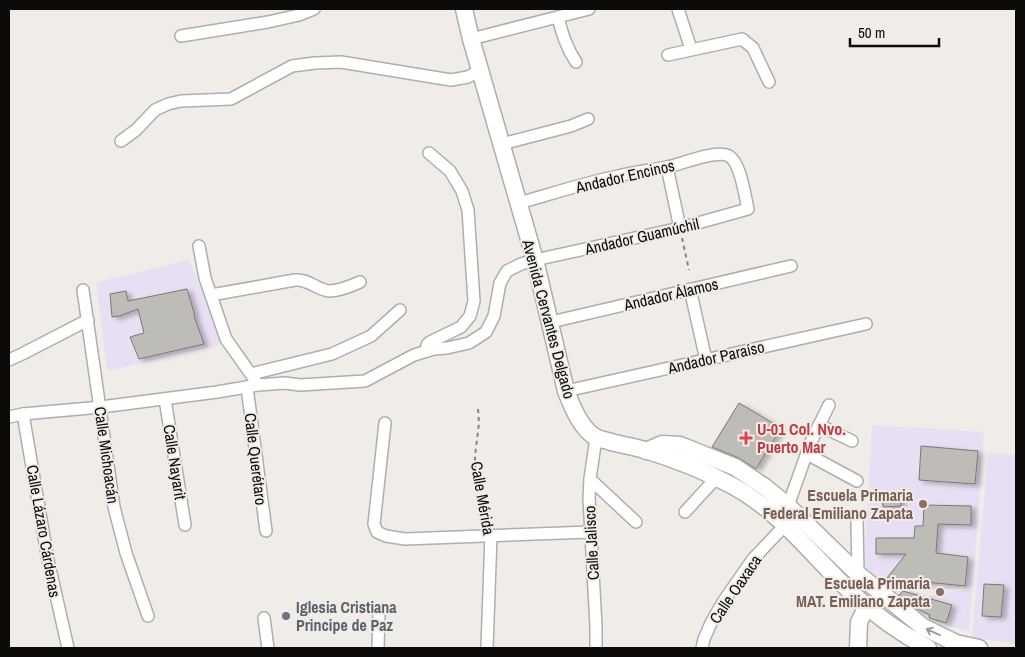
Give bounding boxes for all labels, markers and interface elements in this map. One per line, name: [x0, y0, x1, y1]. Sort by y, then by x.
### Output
scale bar: [850, 15, 939, 47]
text: 50 m: [858, 22, 885, 43]
street label: Andador Encinos: [573, 154, 677, 198]
street label: Andador Guamúchil: [582, 212, 701, 260]
street label: Avenida Cervantes Delgado: [517, 236, 581, 401]
street label: Andador Álamos: [621, 272, 720, 316]
street label: Andador Paraíso: [665, 335, 766, 379]
street label: Calle Michoacán: [89, 405, 125, 505]
street label: Calle Querétaro: [239, 412, 273, 506]
place label: U-01 Col. Nvo. Puerto Mar: [757, 418, 846, 458]
street label: Calle Nayarit: [158, 423, 192, 502]
marker: U-01 Col. Nvo. Puerto Mar: [739, 431, 753, 445]
street label: Calle Mérida: [466, 459, 500, 537]
street label: Calle Lázaro Cárdenas: [22, 463, 66, 599]
place label: Escuela Primaria Federal Emiliano Zapata: [763, 484, 914, 524]
marker: Escuela Primaria Federal Emiliano Zapata: [917, 498, 929, 510]
street label: Calle Jalisco: [578, 505, 604, 581]
street label: Calle Oaxaca: [704, 550, 767, 628]
place label: Escuela Primaria MAT. Emiliano Zapata: [796, 572, 931, 612]
marker: Escuela Primaria MAT. Emiliano Zapata: [934, 586, 946, 598]
place label: Iglesia Cristiana Principe de Paz: [296, 596, 397, 636]
marker: Iglesia Cristiana Principe de Paz: [280, 610, 292, 622]
one-way arrow: [926, 626, 941, 636]

